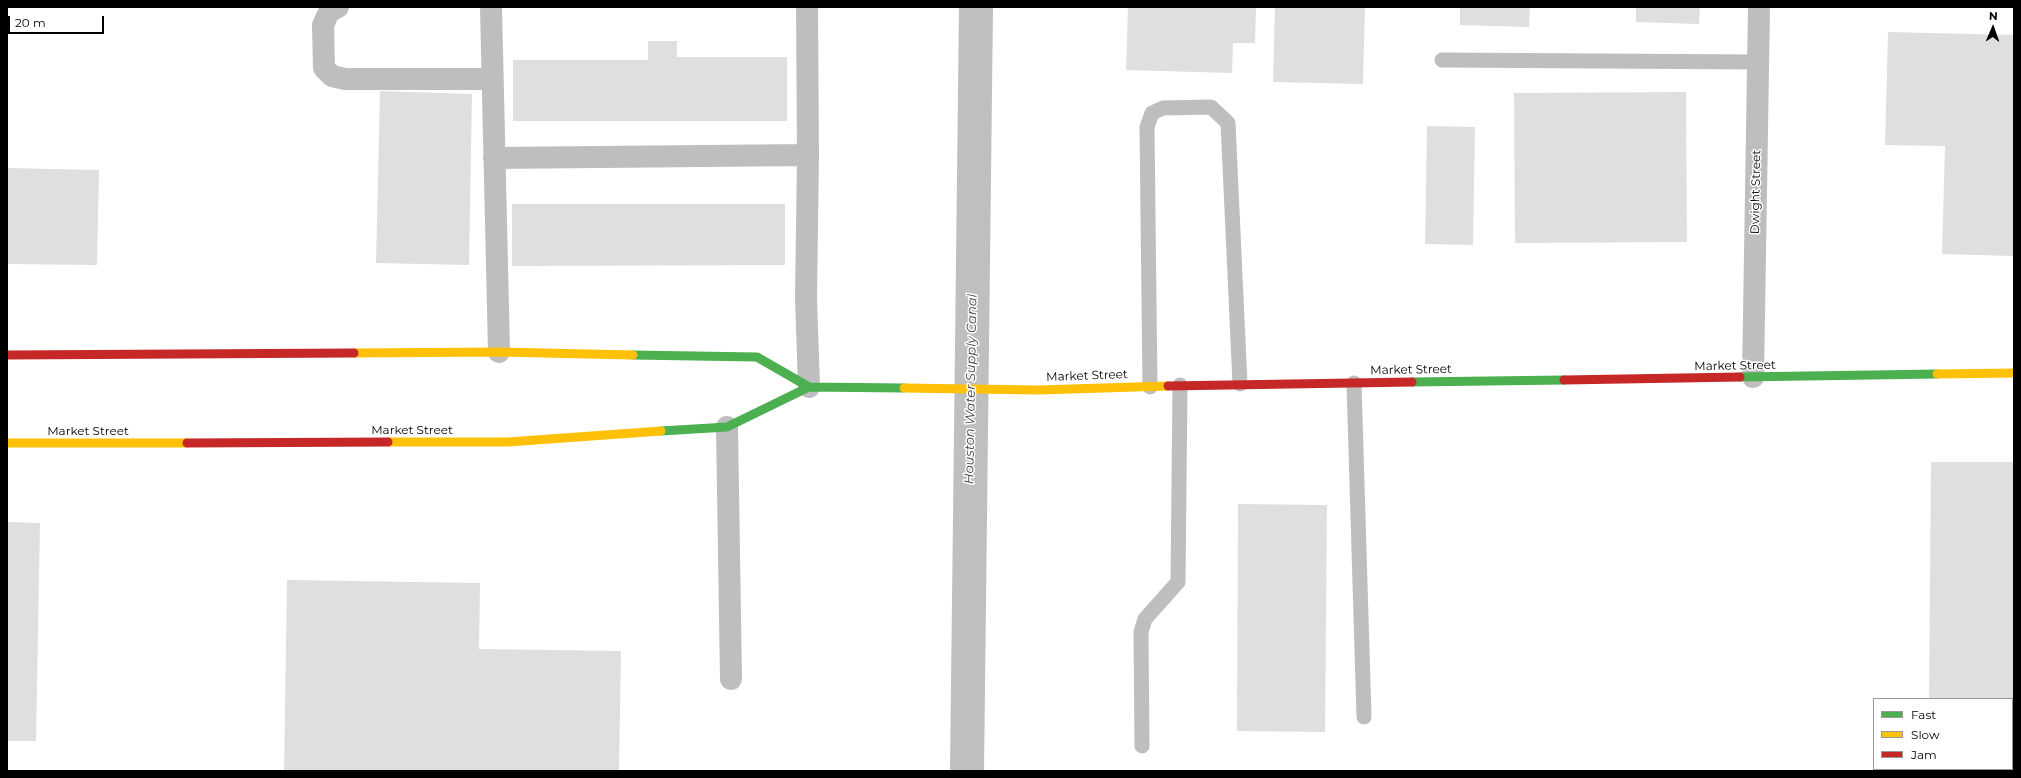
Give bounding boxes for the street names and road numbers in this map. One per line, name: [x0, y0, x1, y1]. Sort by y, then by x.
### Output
street label: Dwight Street: [1748, 150, 1764, 234]
street label: Market Street: [1694, 358, 1776, 374]
street label: Market Street: [1370, 362, 1452, 378]
street label: Market Street: [1046, 367, 1128, 385]
street label: Market Street: [371, 423, 453, 437]
street label: Market Street: [47, 424, 129, 438]

